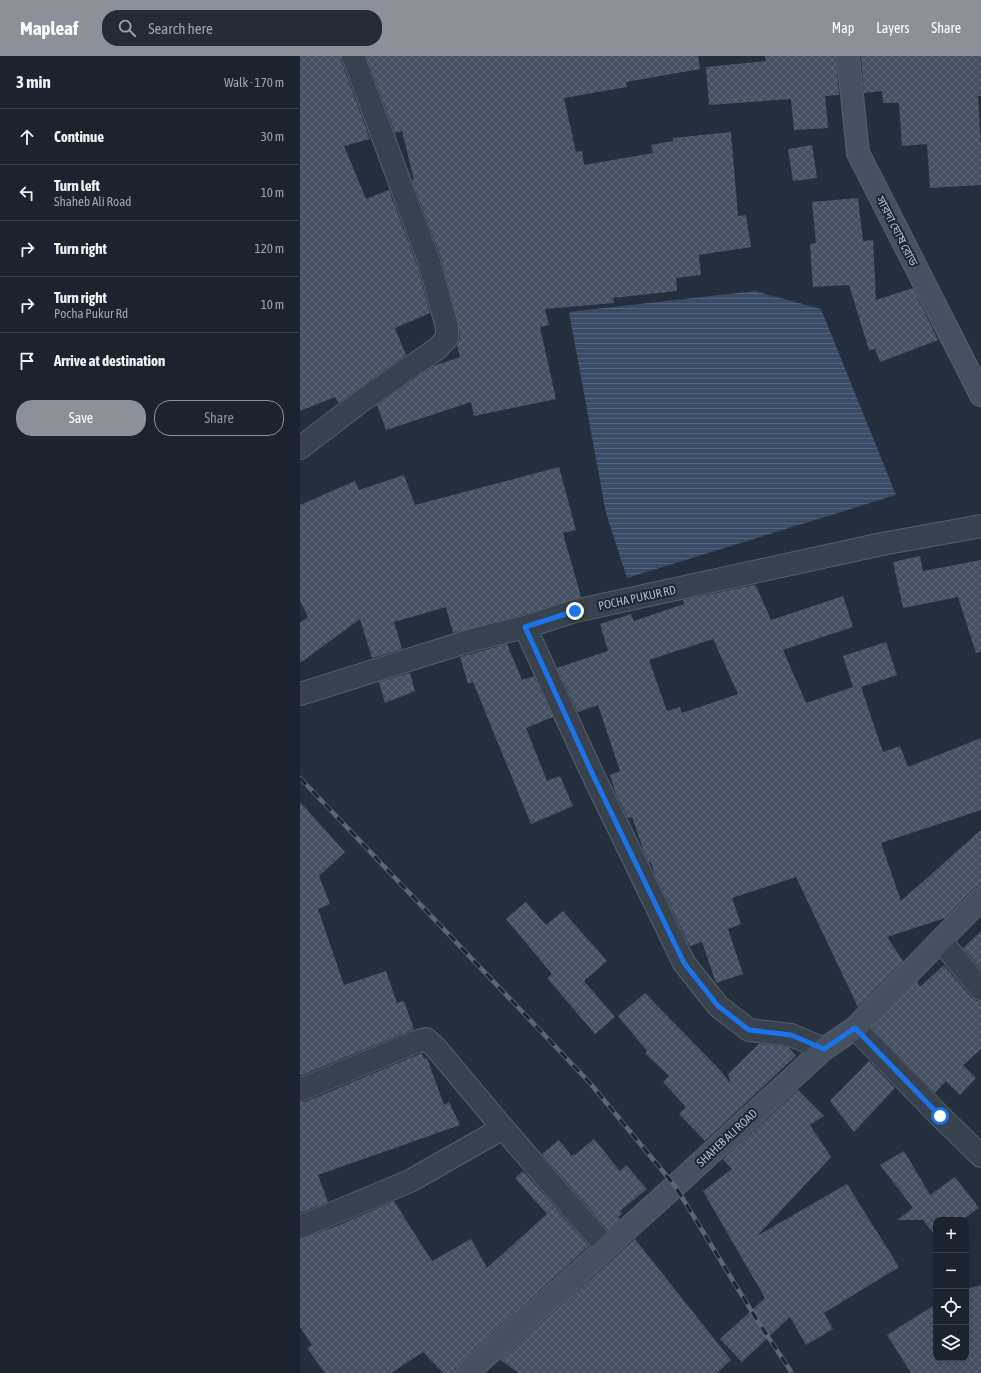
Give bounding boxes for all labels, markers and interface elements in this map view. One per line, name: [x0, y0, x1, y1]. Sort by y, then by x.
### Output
search box: [102, 10, 382, 46]
text: Mapleaf: [20, 17, 78, 39]
icon: search: [116, 17, 138, 39]
text: Search here: [148, 20, 213, 37]
text: Map: [832, 20, 854, 36]
text: Layers: [876, 20, 909, 36]
text: Share: [931, 20, 961, 36]
text: 3 min: [16, 72, 51, 92]
text: Walk · 170 m: [224, 75, 284, 90]
icon: ahead: [16, 126, 38, 148]
text: Continue: [54, 128, 104, 145]
text: 30 m: [261, 129, 284, 144]
text: Turn left: [54, 177, 100, 194]
icon: left: [16, 182, 38, 204]
text: 10 m: [261, 185, 284, 200]
street label: সারদা ঘোষ রোড: [873, 193, 921, 269]
text: Shaheb Ali Road: [54, 194, 131, 209]
icon: right: [16, 238, 38, 260]
text: Turn right: [54, 240, 107, 257]
text: 120 m: [255, 241, 284, 256]
text: Turn right: [54, 289, 107, 306]
icon: right: [16, 294, 38, 316]
text: 10 m: [261, 297, 284, 312]
text: Pocha Pukur Rd: [54, 306, 128, 321]
icon: arrive: [16, 350, 38, 372]
text: Arrive at destination: [54, 352, 165, 369]
button: Save: [16, 400, 146, 436]
button: Share: [154, 400, 284, 436]
street label: POCHA PUKUR RD: [597, 583, 677, 613]
route end: [566, 602, 584, 620]
street label: SHAHEB ALI ROAD: [694, 1106, 761, 1170]
route start: [931, 1107, 949, 1125]
map controls: [933, 1217, 969, 1361]
button: +: [933, 1217, 969, 1253]
button: −: [933, 1253, 969, 1289]
button: locate: [933, 1289, 969, 1325]
button: layers: [933, 1325, 969, 1361]

